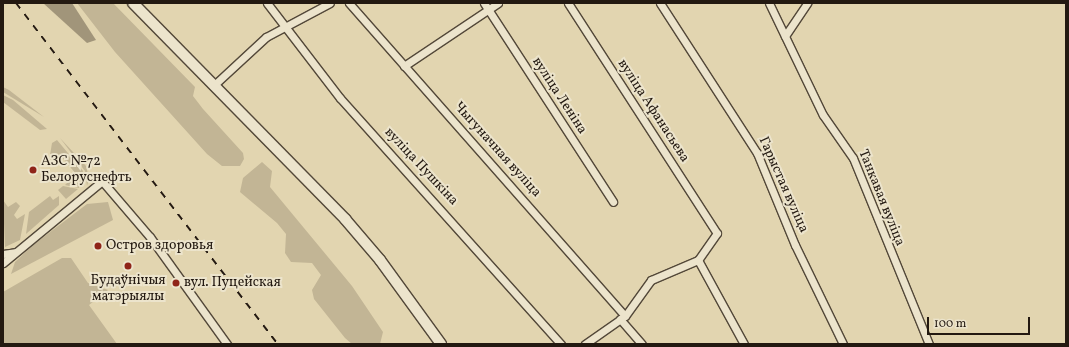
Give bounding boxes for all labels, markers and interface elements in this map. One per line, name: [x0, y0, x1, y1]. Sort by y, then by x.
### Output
street label: вуліца Леніна: [528, 54, 590, 138]
street label: вуліца Афанасьева: [613, 56, 693, 166]
street label: Чыгуначная вуліца: [450, 99, 544, 201]
street label: вуліца Пушкіна: [381, 125, 461, 209]
street label: Гарыстая вуліца: [754, 134, 812, 236]
street label: Танкавая вуліца: [854, 147, 908, 249]
place label: АЗС №72 Белоруснефть: [41, 154, 132, 186]
marker: АЗС №72 Белоруснефть: [28, 165, 38, 175]
place label: Остров здоровья: [106, 238, 213, 254]
marker: Остров здоровья: [93, 241, 103, 251]
marker: Будаўнічыя матэрыялы: [123, 261, 133, 271]
place label: Будаўнічыя матэрыялы: [90, 273, 166, 306]
place label: вул. Пуцейская: [184, 275, 281, 291]
marker: вул. Пуцейская: [171, 278, 181, 288]
scale bar: [929, 309, 1032, 335]
text: 100 m: [934, 316, 966, 332]

